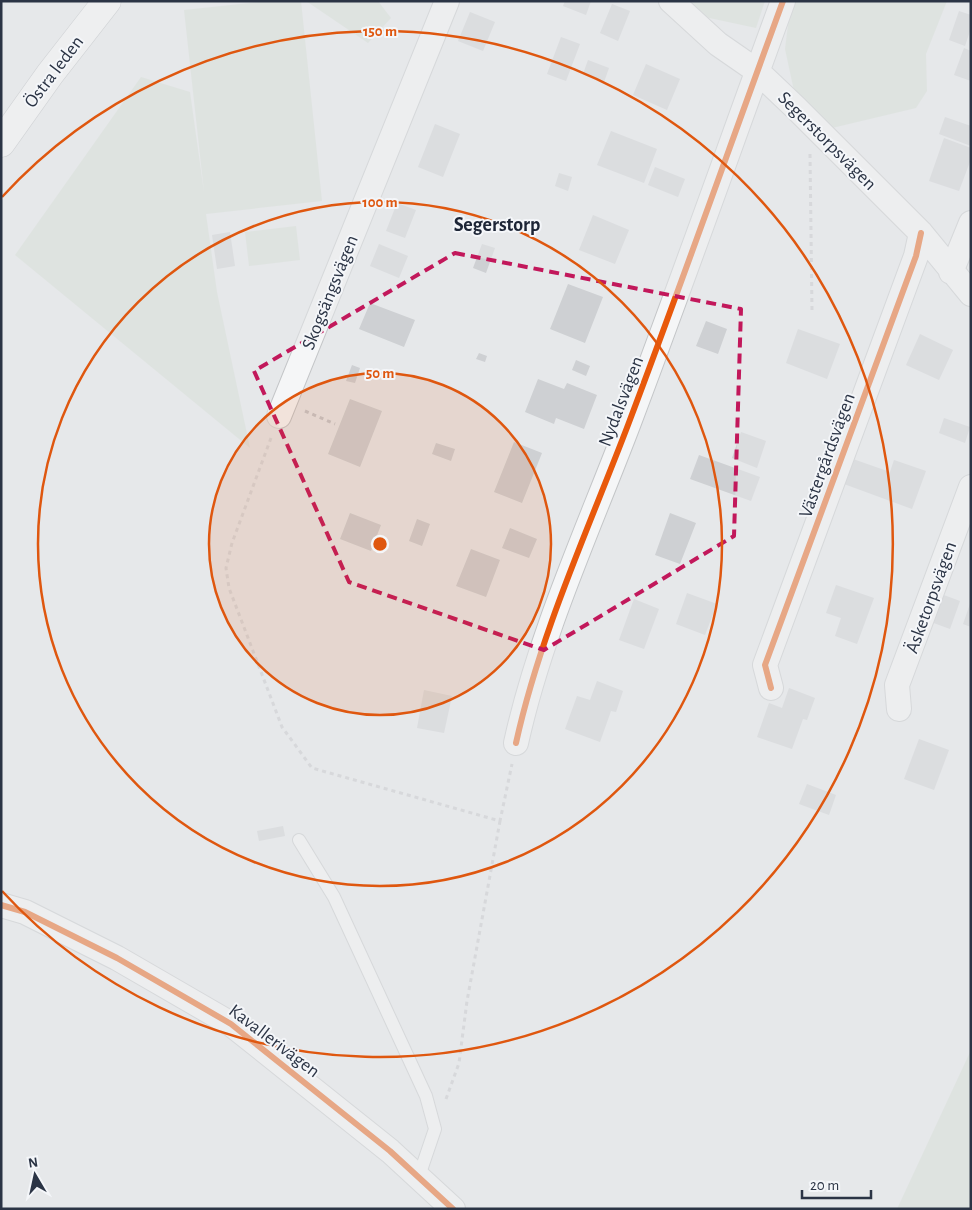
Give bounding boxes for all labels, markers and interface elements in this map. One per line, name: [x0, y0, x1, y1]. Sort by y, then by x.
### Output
text: 150 m: [363, 24, 397, 39]
street label: Östra leden: [20, 32, 87, 112]
street label: Segerstorpsvägen: [774, 88, 880, 194]
text: 100 m: [362, 195, 398, 210]
district label: Segerstorp: [454, 215, 540, 235]
street label: Skogsängsvägen: [299, 233, 362, 353]
street label: Nydalsvägen: [596, 354, 647, 449]
text: 50 m: [366, 366, 394, 381]
street label: Västergårdsvägen: [796, 391, 859, 520]
centre of rings: [371, 535, 389, 553]
street label: Äsketorpsvägen: [901, 539, 960, 656]
street label: Kavallerivägen: [225, 1001, 323, 1081]
north arrow: [10, 1150, 60, 1200]
text: N: [27, 1155, 39, 1171]
scale bar: [802, 1168, 871, 1200]
text: 20 m: [810, 1178, 839, 1193]

